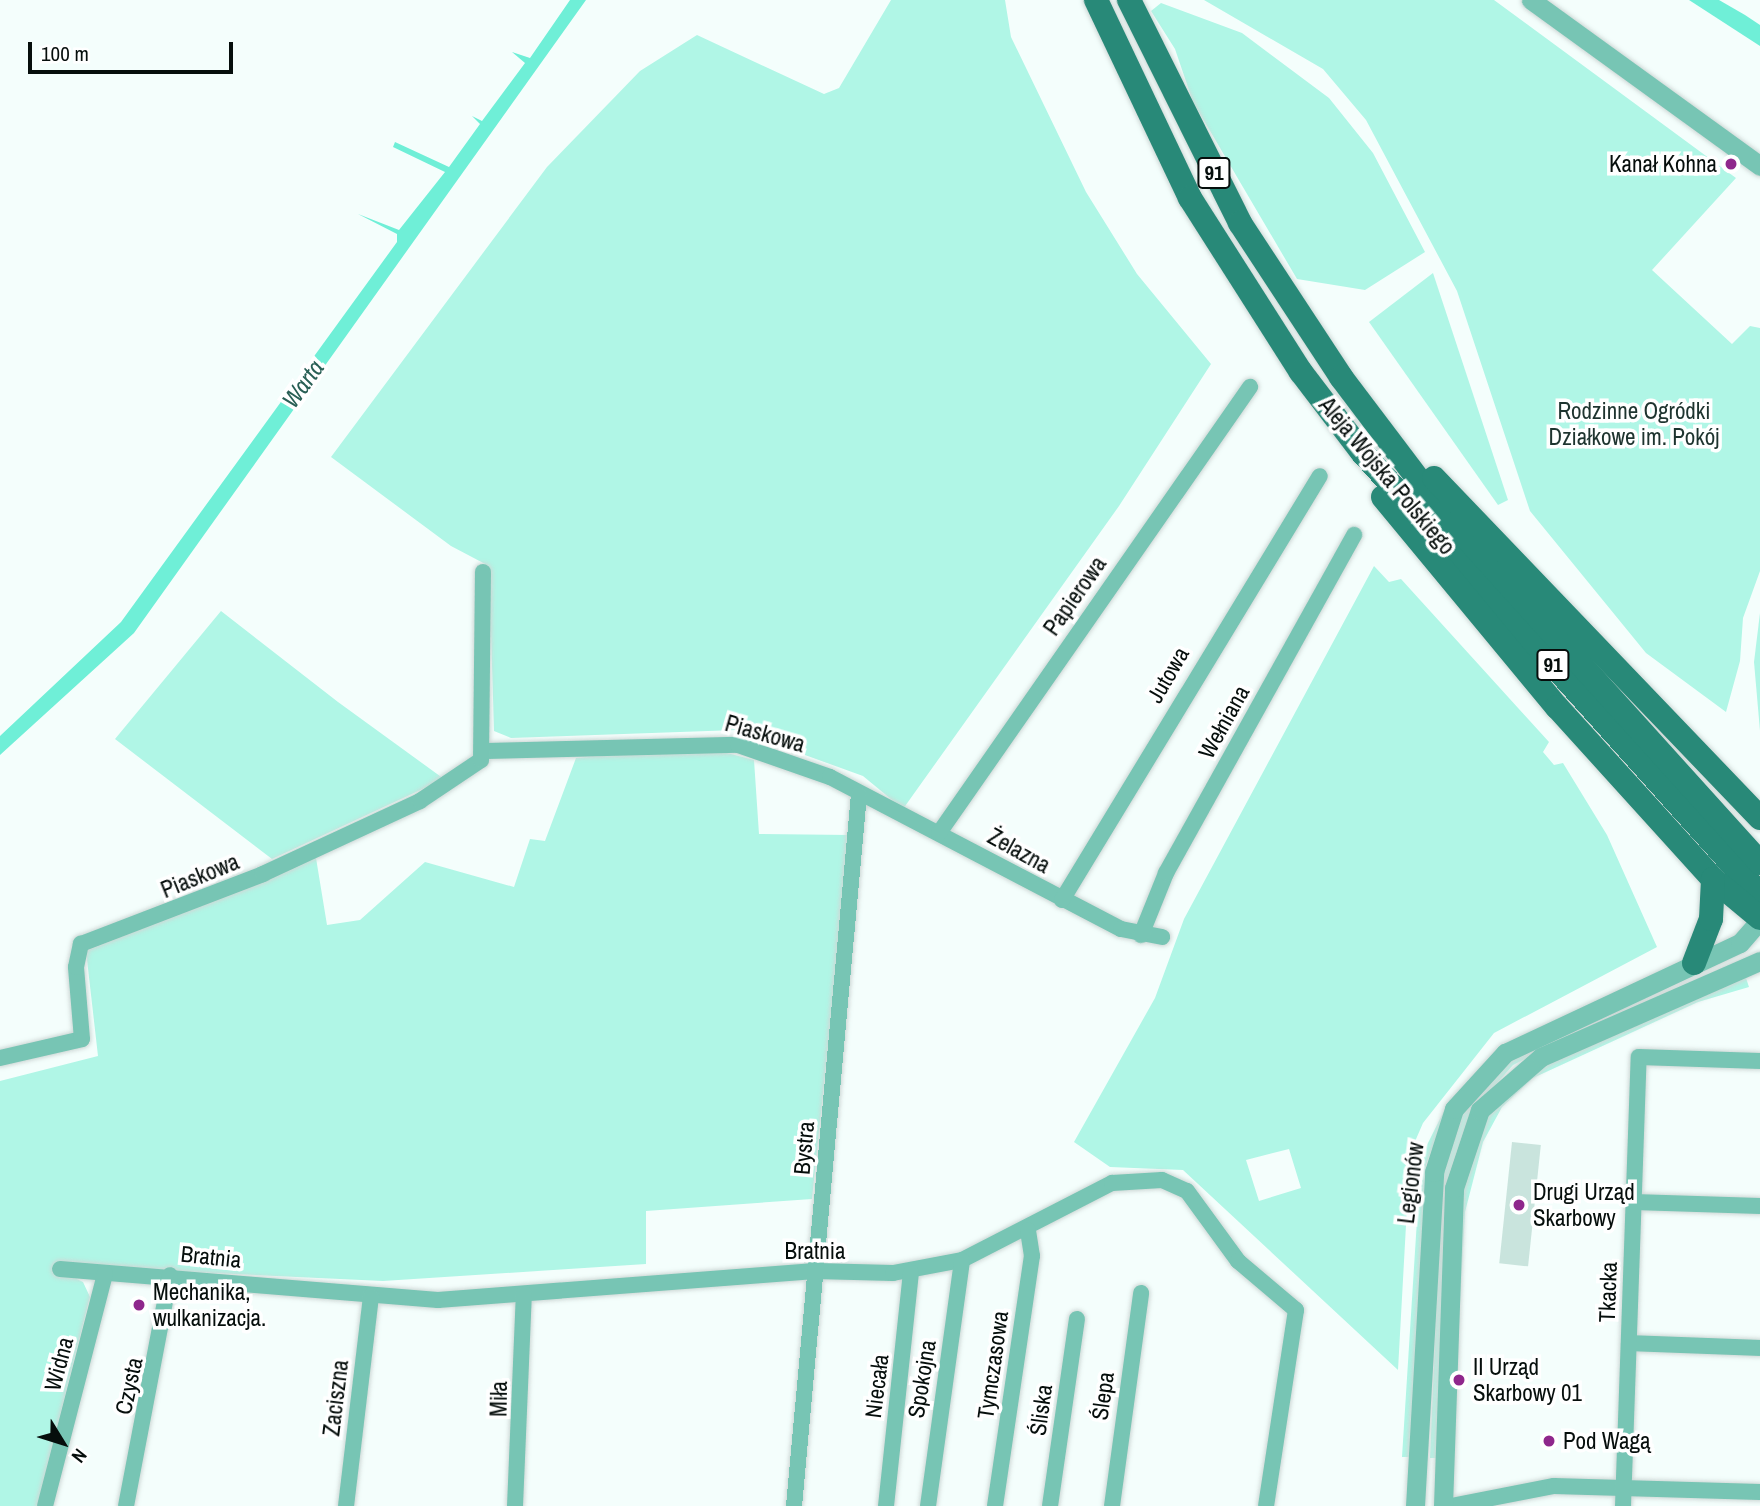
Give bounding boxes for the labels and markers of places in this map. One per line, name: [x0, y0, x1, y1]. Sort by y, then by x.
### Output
place label: Kanał Kohna: [1609, 150, 1717, 178]
marker: Kanał Kohna: [1723, 156, 1739, 172]
place label: Drugi Urząd Skarbowy: [1533, 1178, 1635, 1232]
marker: Drugi Urząd Skarbowy: [1511, 1197, 1527, 1213]
place label: Mechanika, wulkanizacja.: [153, 1278, 266, 1332]
marker: Mechanika, wulkanizacja.: [131, 1297, 147, 1313]
place label: II Urząd Skarbowy 01: [1473, 1353, 1582, 1407]
marker: II Urząd Skarbowy 01: [1451, 1372, 1467, 1388]
place label: Pod Wagą: [1563, 1427, 1650, 1455]
marker: Pod Wagą: [1541, 1433, 1557, 1449]

